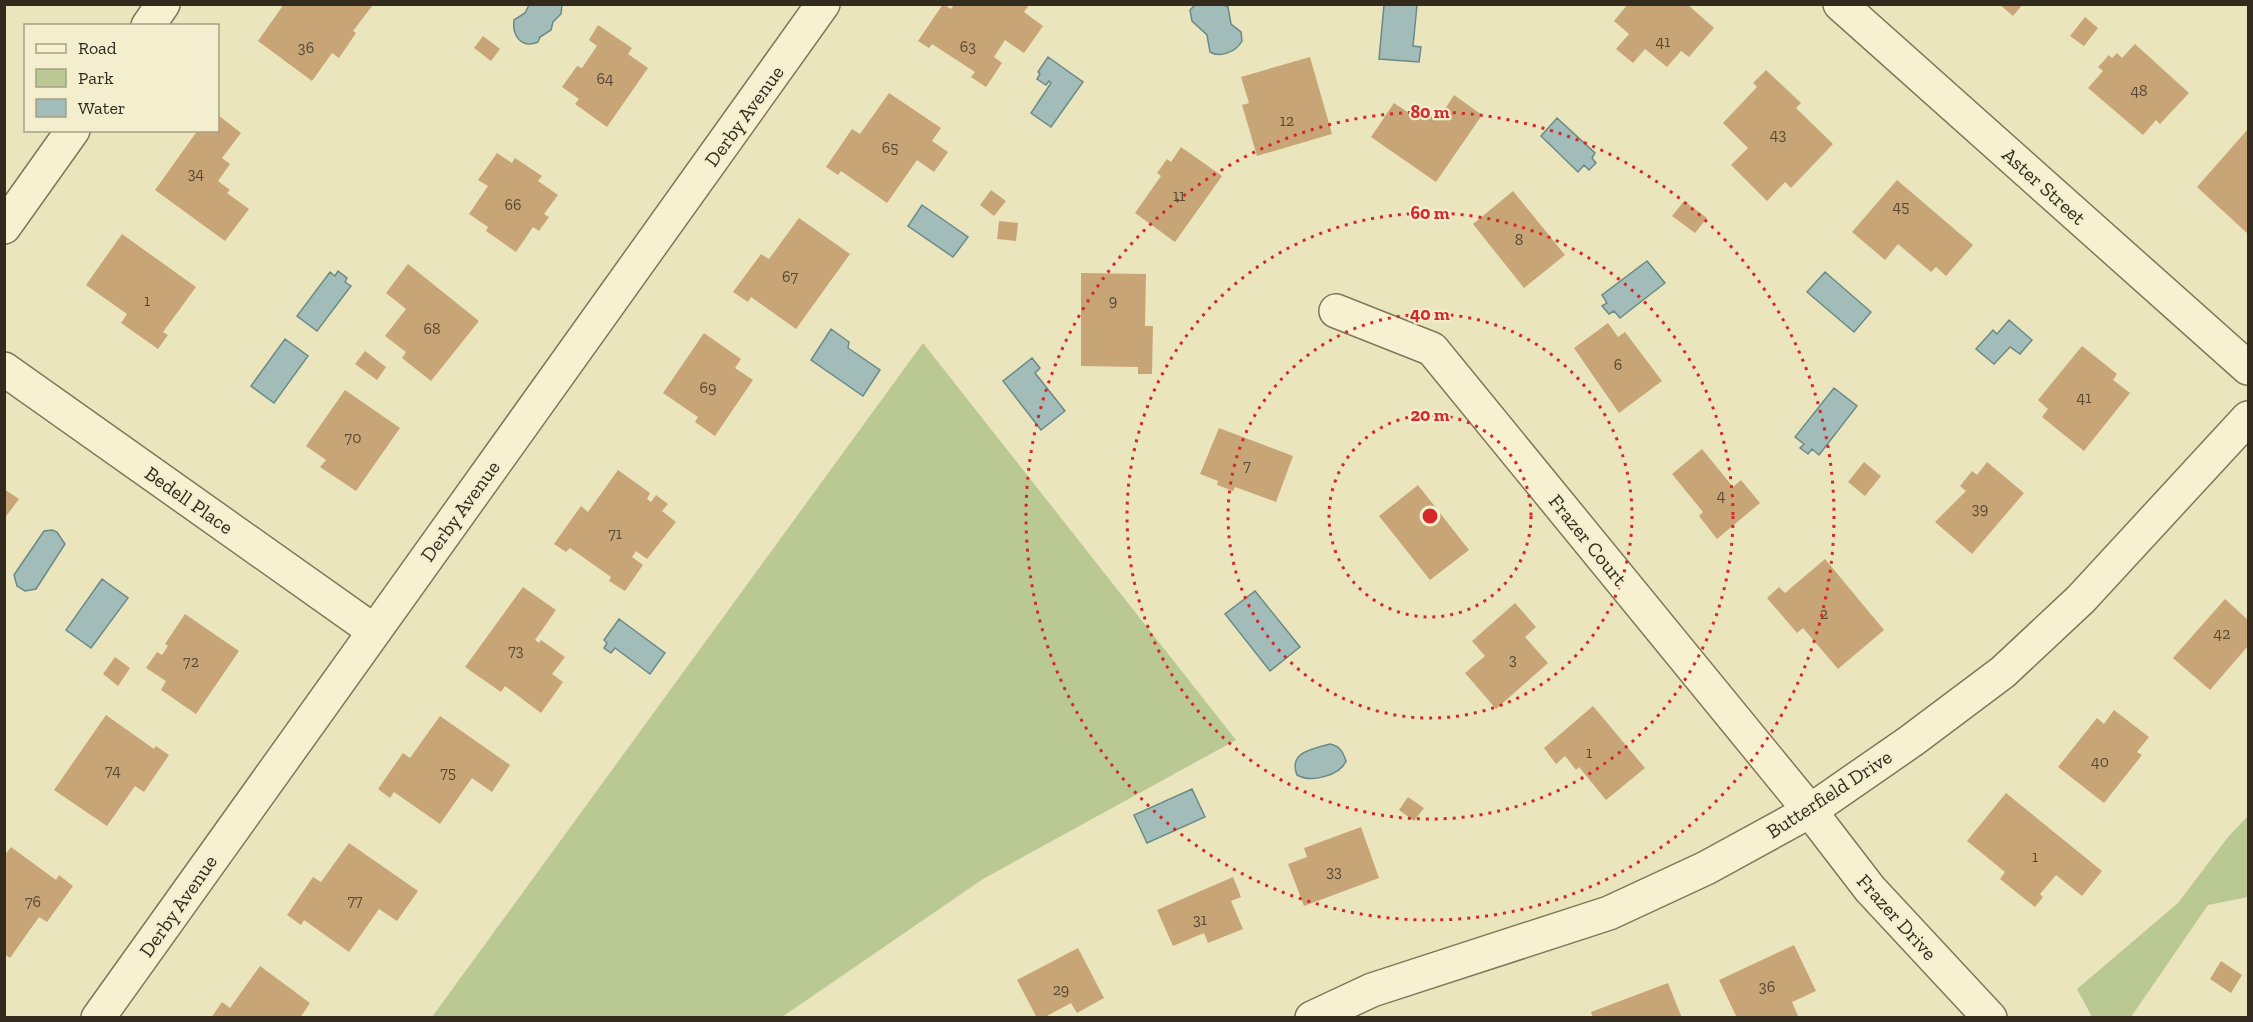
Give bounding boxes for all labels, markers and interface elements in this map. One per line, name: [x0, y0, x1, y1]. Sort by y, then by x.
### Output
legend: [24, 24, 219, 132]
house number: 41: [1656, 32, 1670, 51]
text: Road: [78, 37, 117, 59]
house number: 63: [960, 37, 976, 56]
house number: 36: [298, 38, 314, 57]
street label: Derby Avenue: [699, 61, 789, 171]
text: Park: [78, 67, 114, 89]
house number: 64: [596, 69, 614, 88]
house number: 48: [2130, 81, 2148, 100]
text: Water: [78, 97, 125, 119]
text: 80 m: [1410, 101, 1450, 123]
house number: 12: [1280, 111, 1294, 130]
house number: 43: [1770, 125, 1786, 144]
house number: 65: [882, 138, 898, 157]
street label: Aster Street: [1997, 142, 2091, 230]
house number: 34: [188, 164, 205, 183]
house number: 11: [1173, 186, 1185, 205]
house number: 66: [505, 195, 522, 214]
house number: 45: [1893, 197, 1909, 216]
text: 60 m: [1410, 202, 1450, 224]
house number: 8: [1515, 230, 1523, 249]
house number: 67: [782, 267, 798, 286]
house number: 1: [144, 291, 150, 310]
house number: 9: [1109, 291, 1117, 310]
text: 40 m: [1410, 303, 1450, 325]
house number: 68: [423, 319, 441, 338]
house number: 6: [1614, 355, 1622, 374]
house number: 69: [700, 378, 717, 397]
house number: 41: [2077, 388, 2091, 407]
text: 20 m: [1410, 404, 1450, 426]
house number: 70: [345, 428, 361, 447]
street label: Derby Avenue: [415, 456, 505, 566]
house number: 7: [1243, 456, 1251, 475]
street label: Bedell Place: [140, 461, 238, 539]
house number: 4: [1717, 486, 1726, 505]
street label: Frazer Court: [1544, 489, 1633, 591]
house number: 39: [1972, 499, 1988, 518]
centre of rings: [1420, 506, 1440, 526]
house number: 71: [608, 524, 622, 543]
house number: 2: [1820, 604, 1828, 623]
house number: 42: [2214, 624, 2230, 643]
house number: 73: [508, 641, 524, 660]
house number: 3: [1509, 650, 1517, 669]
house number: 72: [183, 652, 199, 671]
house number: 1: [1586, 743, 1592, 762]
street label: Butterfield Drive: [1762, 745, 1896, 843]
house number: 40: [2091, 752, 2109, 771]
house number: 74: [105, 761, 121, 780]
house number: 75: [440, 763, 456, 782]
house number: 1: [2032, 847, 2038, 866]
street label: Derby Avenue: [134, 850, 222, 962]
house number: 33: [1326, 862, 1342, 881]
street label: Frazer Drive: [1852, 869, 1942, 965]
house number: 77: [347, 891, 363, 910]
house number: 76: [25, 892, 41, 911]
house number: 31: [1193, 910, 1207, 929]
house number: 36: [1759, 977, 1775, 996]
house number: 29: [1053, 980, 1069, 999]

